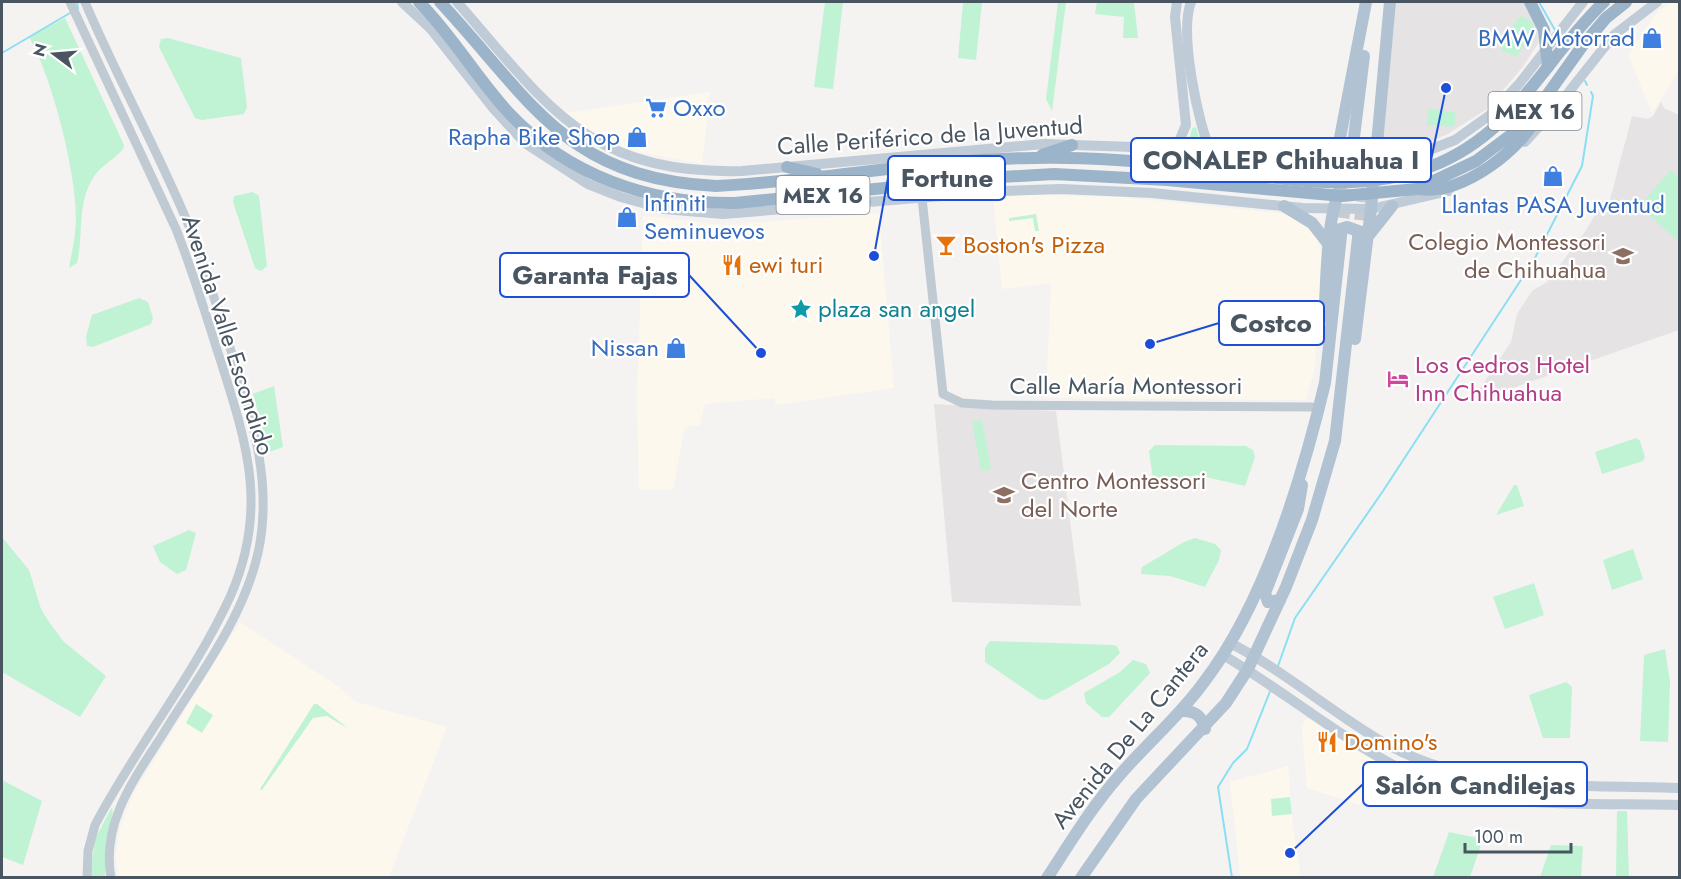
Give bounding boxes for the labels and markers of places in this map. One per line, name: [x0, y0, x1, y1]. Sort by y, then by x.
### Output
place label: BMW Motorrad: [1478, 20, 1635, 55]
shop icon: BMW Motorrad: [1640, 26, 1664, 50]
place label: Oxxo: [673, 90, 726, 125]
supermarket icon: Oxxo: [644, 96, 668, 120]
place label: Rapha Bike Shop: [448, 119, 620, 154]
shop icon: Rapha Bike Shop: [625, 125, 649, 149]
callout: CONALEP Chihuahua I: [1131, 138, 1431, 182]
callout: Fortune: [888, 156, 1005, 200]
shop icon: Llantas PASA Juventud: [1541, 164, 1565, 188]
place label: Infiniti Seminuevos: [644, 185, 765, 248]
place label: Llantas PASA Juventud: [1441, 187, 1665, 222]
shop icon: Infiniti Seminuevos: [615, 205, 639, 229]
place label: Colegio Montessori de Chihuahua: [1408, 224, 1606, 287]
place label: Boston's Pizza: [963, 227, 1105, 262]
bar icon: Boston's Pizza: [934, 233, 958, 257]
school or university icon: Colegio Montessori de Chihuahua: [1611, 244, 1635, 268]
place label: ewi turi: [749, 247, 824, 282]
callout: Garanta Fajas: [500, 253, 689, 297]
restaurant icon: ewi turi: [720, 253, 744, 277]
place label: plaza san angel: [818, 291, 975, 326]
place icon: plaza san angel: [789, 297, 813, 321]
callout: Costco: [1219, 301, 1324, 345]
place label: Nissan: [591, 330, 659, 365]
shop icon: Nissan: [664, 336, 688, 360]
place label: Los Cedros Hotel Inn Chihuahua: [1415, 347, 1590, 410]
hotel icon: Los Cedros Hotel Inn Chihuahua: [1386, 367, 1410, 391]
place label: Centro Montessori del Norte: [1021, 463, 1207, 526]
school or university icon: Centro Montessori del Norte: [992, 483, 1016, 507]
place label: Domino's: [1344, 724, 1437, 759]
restaurant icon: Domino's: [1315, 730, 1339, 754]
callout: Salón Candilejas: [1363, 762, 1587, 806]

